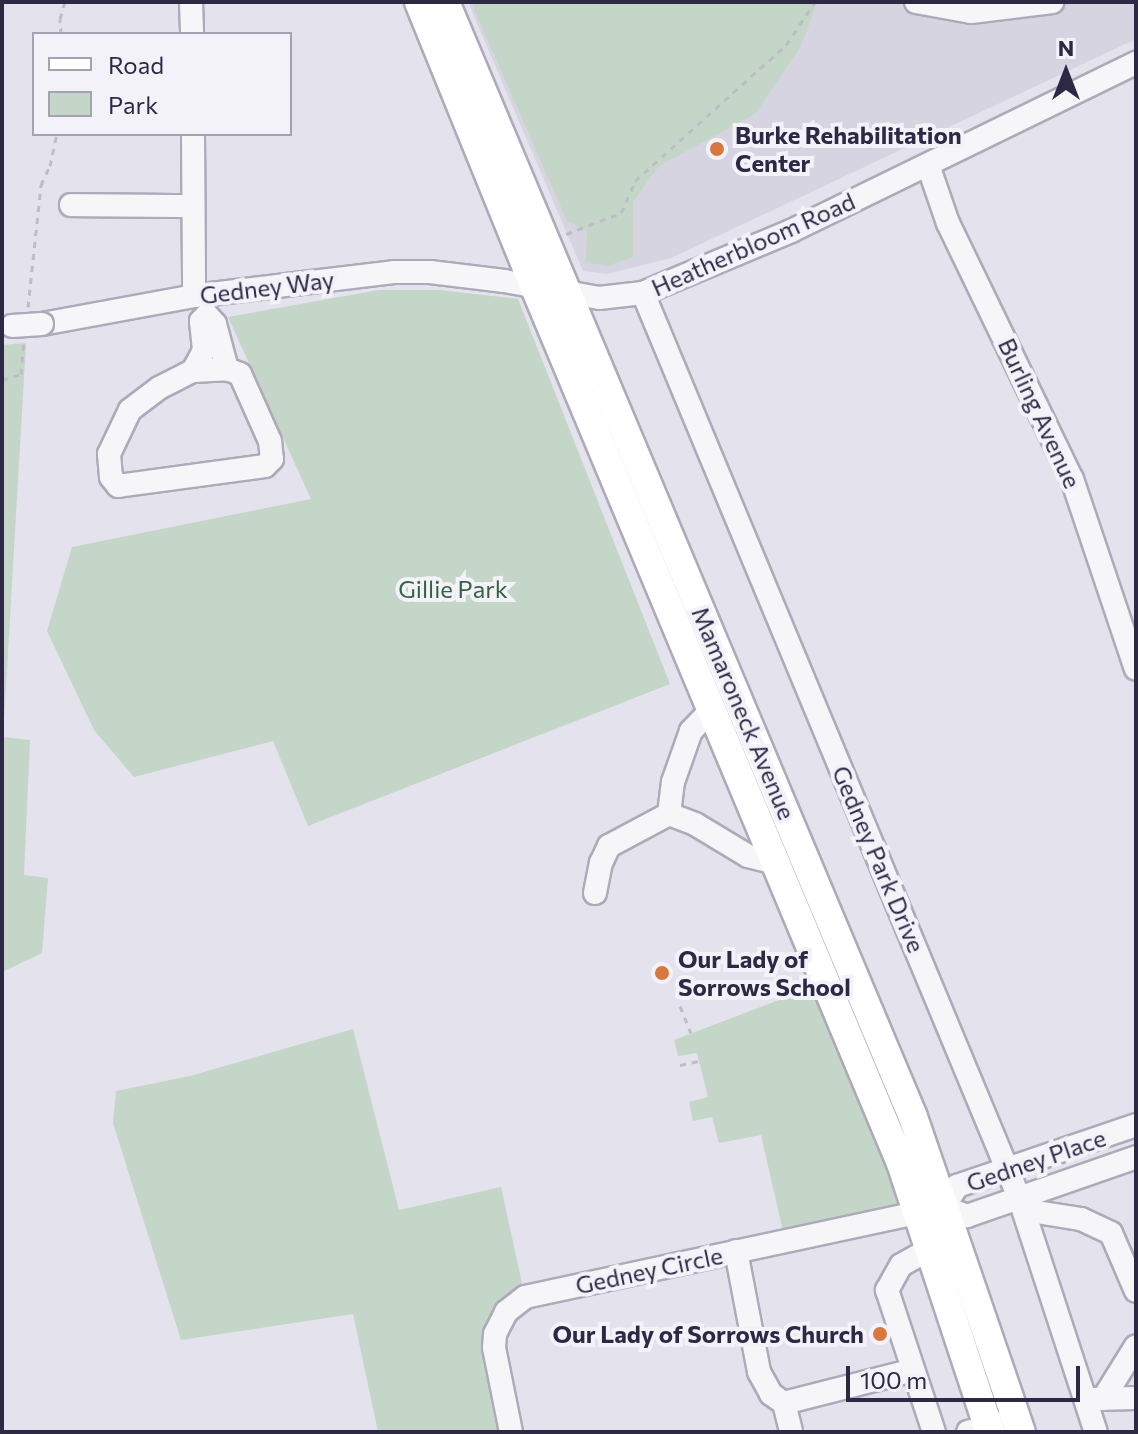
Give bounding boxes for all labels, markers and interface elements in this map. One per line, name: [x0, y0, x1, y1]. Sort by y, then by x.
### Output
legend: [32, 32, 292, 136]
north arrow: [1026, 32, 1106, 112]
text: N: [1058, 34, 1074, 61]
text: Road: [108, 50, 164, 79]
text: Park: [108, 90, 158, 119]
place label: Burke Rehabilitation Center: [735, 121, 962, 177]
marker: Burke Rehabilitation Center: [706, 138, 728, 160]
street label: Heatherbloom Road: [647, 186, 859, 302]
street label: Gedney Way: [198, 264, 336, 310]
street label: Burling Avenue: [993, 333, 1087, 493]
park label: Gillie Park: [398, 575, 508, 603]
street label: Mamaroneck Avenue: [686, 602, 802, 824]
street label: Gedney Park Drive: [827, 761, 931, 957]
place label: Our Lady of Sorrows School: [678, 945, 851, 1001]
marker: Our Lady of Sorrows School: [653, 964, 671, 982]
street label: Gedney Place: [963, 1123, 1109, 1197]
street label: Gedney Circle: [573, 1240, 725, 1300]
place label: Our Lady of Sorrows Church: [553, 1320, 864, 1348]
marker: Our Lady of Sorrows Church: [871, 1325, 889, 1343]
scale bar: [850, 1350, 1084, 1400]
text: 100 m: [860, 1365, 927, 1394]

